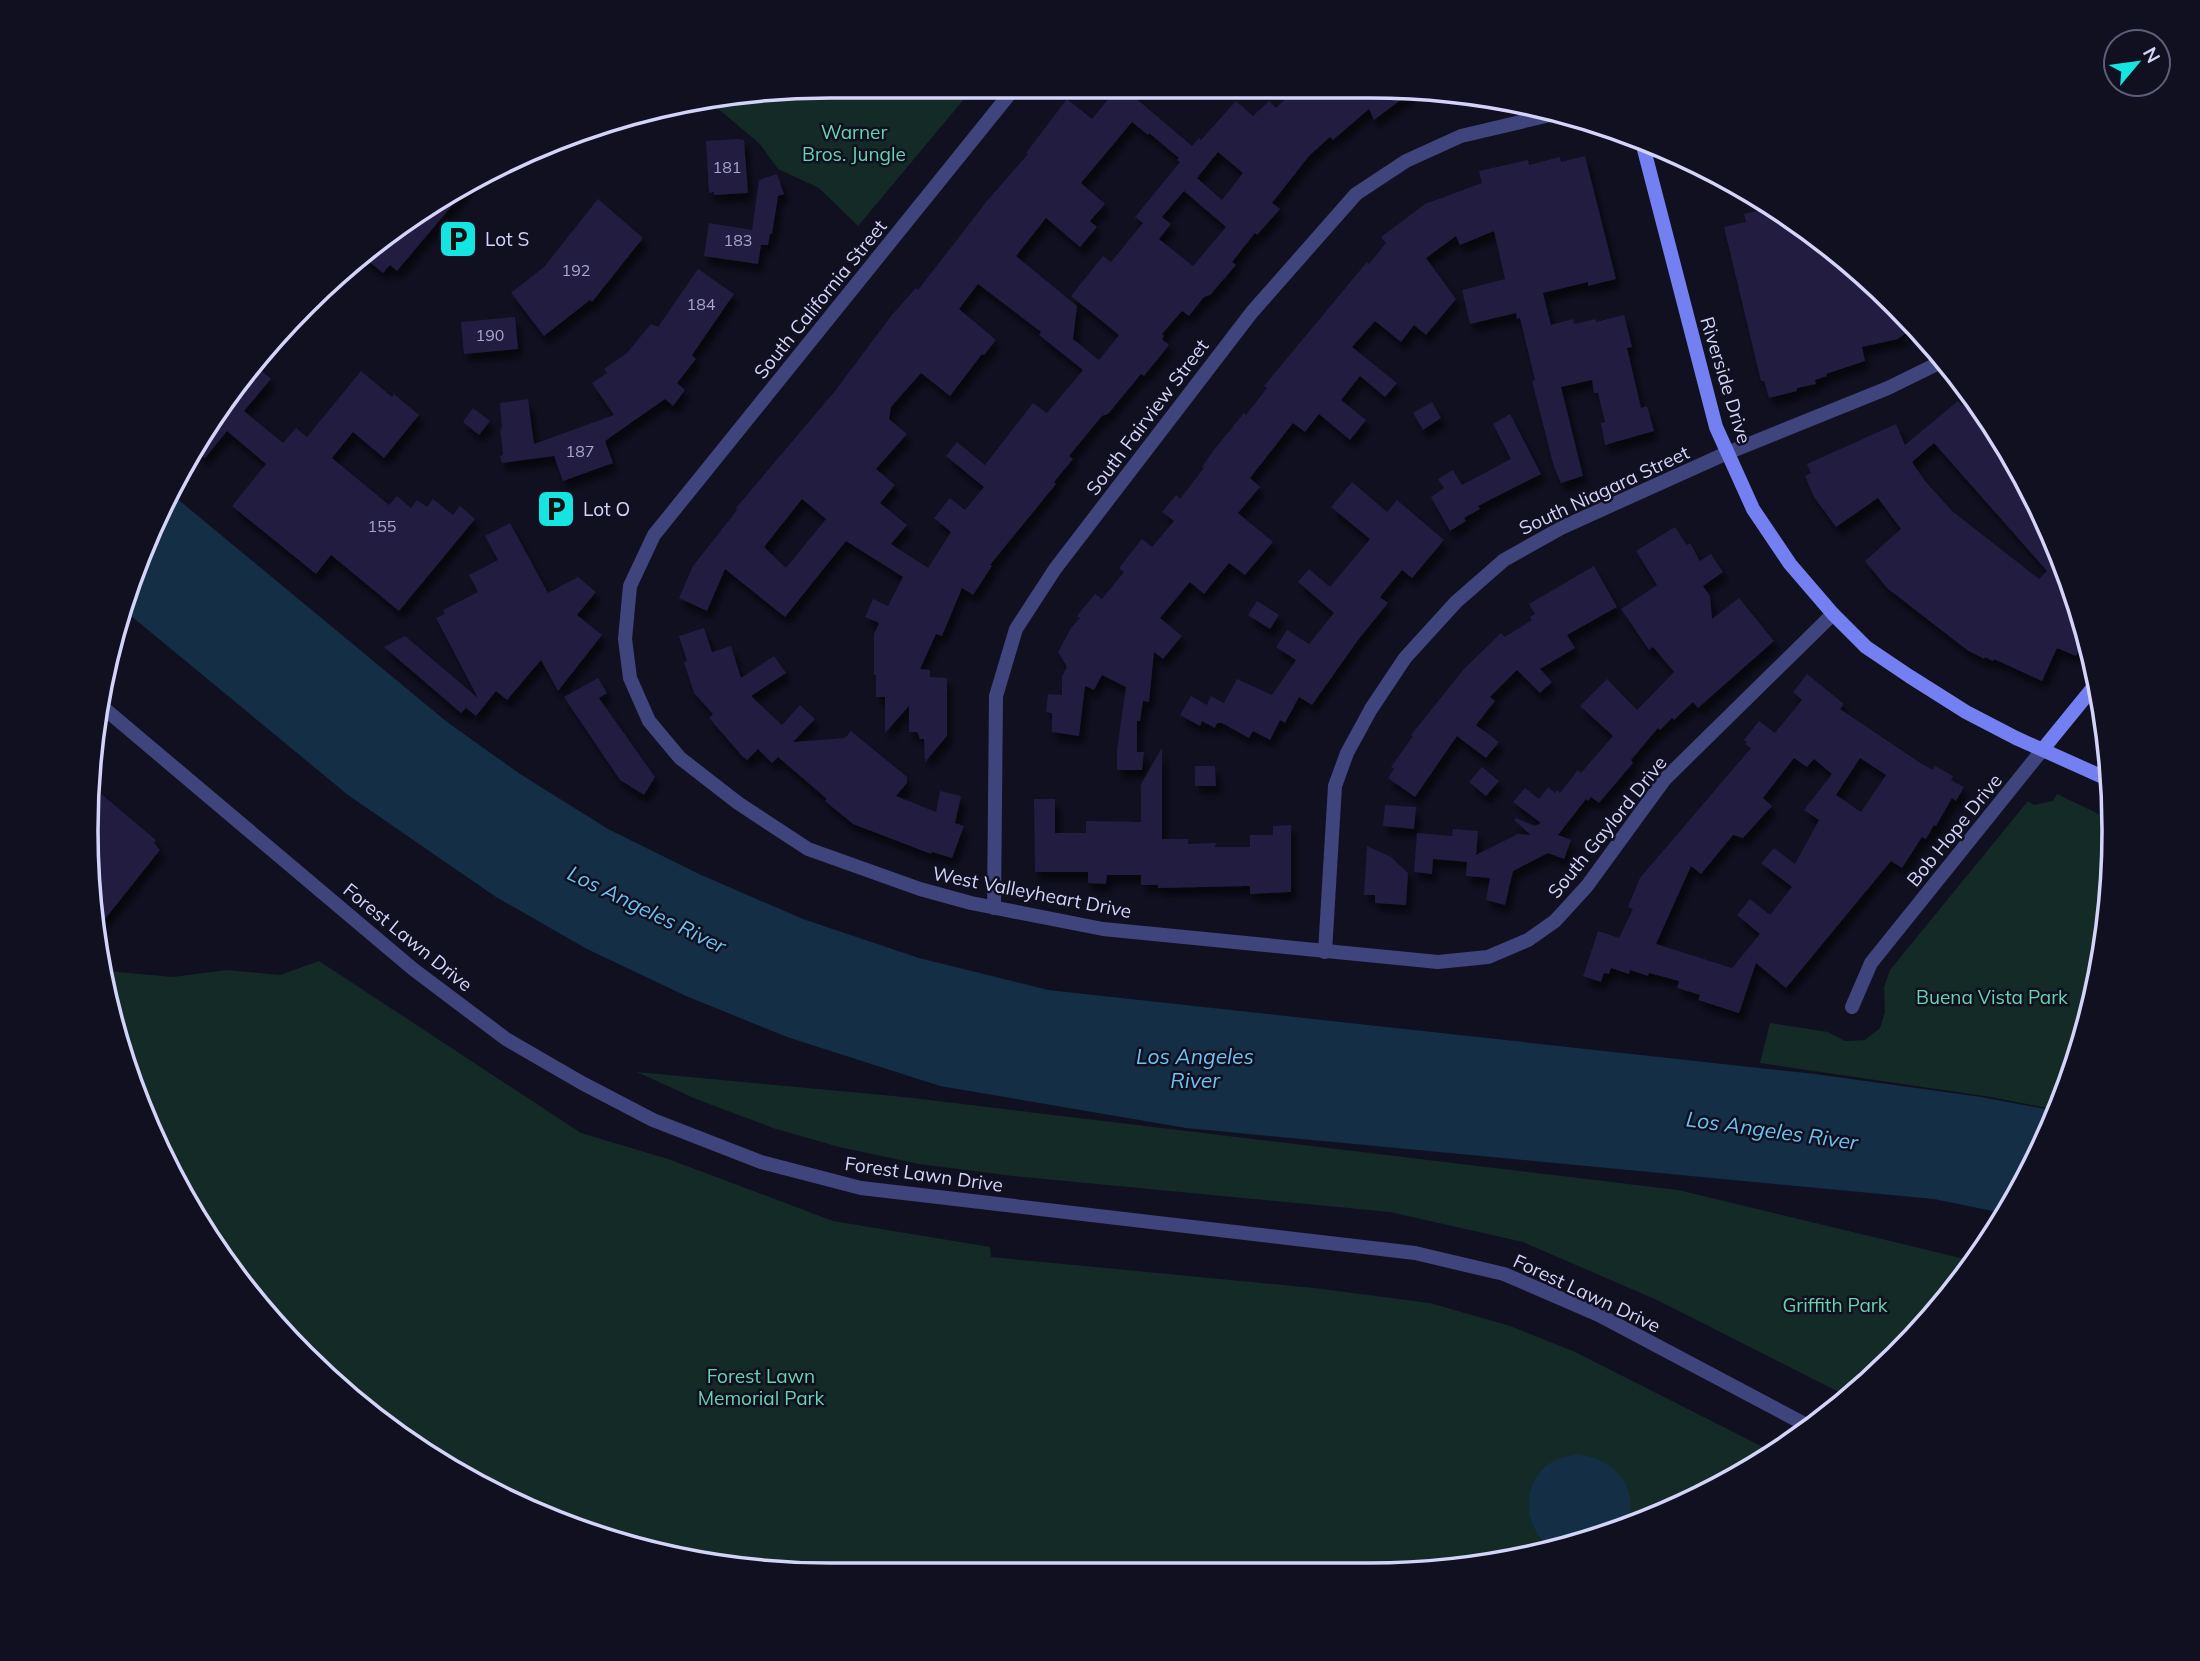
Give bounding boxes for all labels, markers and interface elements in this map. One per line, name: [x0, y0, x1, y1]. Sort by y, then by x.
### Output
north arrow: [2102, 28, 2172, 98]
text: N: [2138, 43, 2166, 67]
park label: Warner Bros. Jungle: [802, 120, 906, 166]
house number: 181: [713, 157, 741, 177]
street label: South California Street: [748, 214, 892, 383]
parking icon: Lot S: [437, 218, 479, 260]
place label: Lot S: [485, 227, 529, 251]
house number: 183: [724, 230, 752, 250]
house number: 192: [562, 260, 590, 280]
house number: 184: [687, 294, 716, 314]
street label: Riverside Drive: [1695, 314, 1757, 446]
house number: 190: [476, 325, 504, 345]
street label: South Fairview Street: [1081, 334, 1214, 500]
street label: South Niagara Street: [1515, 440, 1693, 540]
house number: 187: [566, 441, 594, 461]
parking icon: Lot O: [535, 488, 577, 530]
place label: Lot O: [583, 497, 630, 521]
house number: 155: [368, 516, 396, 536]
street label: South Gaylord Drive: [1542, 751, 1672, 903]
street label: Bob Hope Drive: [1901, 769, 2007, 891]
water label: Los Angeles River: [564, 859, 732, 959]
street label: West Valleyheart Drive: [931, 861, 1133, 923]
street label: Forest Lawn Drive: [339, 878, 477, 996]
park label: Buena Vista Park: [1916, 985, 2068, 1009]
water label: Los Angeles River: [1136, 1043, 1254, 1093]
water label: Los Angeles River: [1685, 1105, 1861, 1155]
street label: Forest Lawn Drive: [843, 1151, 1005, 1197]
street label: Forest Lawn Drive: [1510, 1248, 1664, 1338]
park label: Griffith Park: [1782, 1293, 1888, 1317]
park label: Forest Lawn Memorial Park: [698, 1364, 824, 1410]

